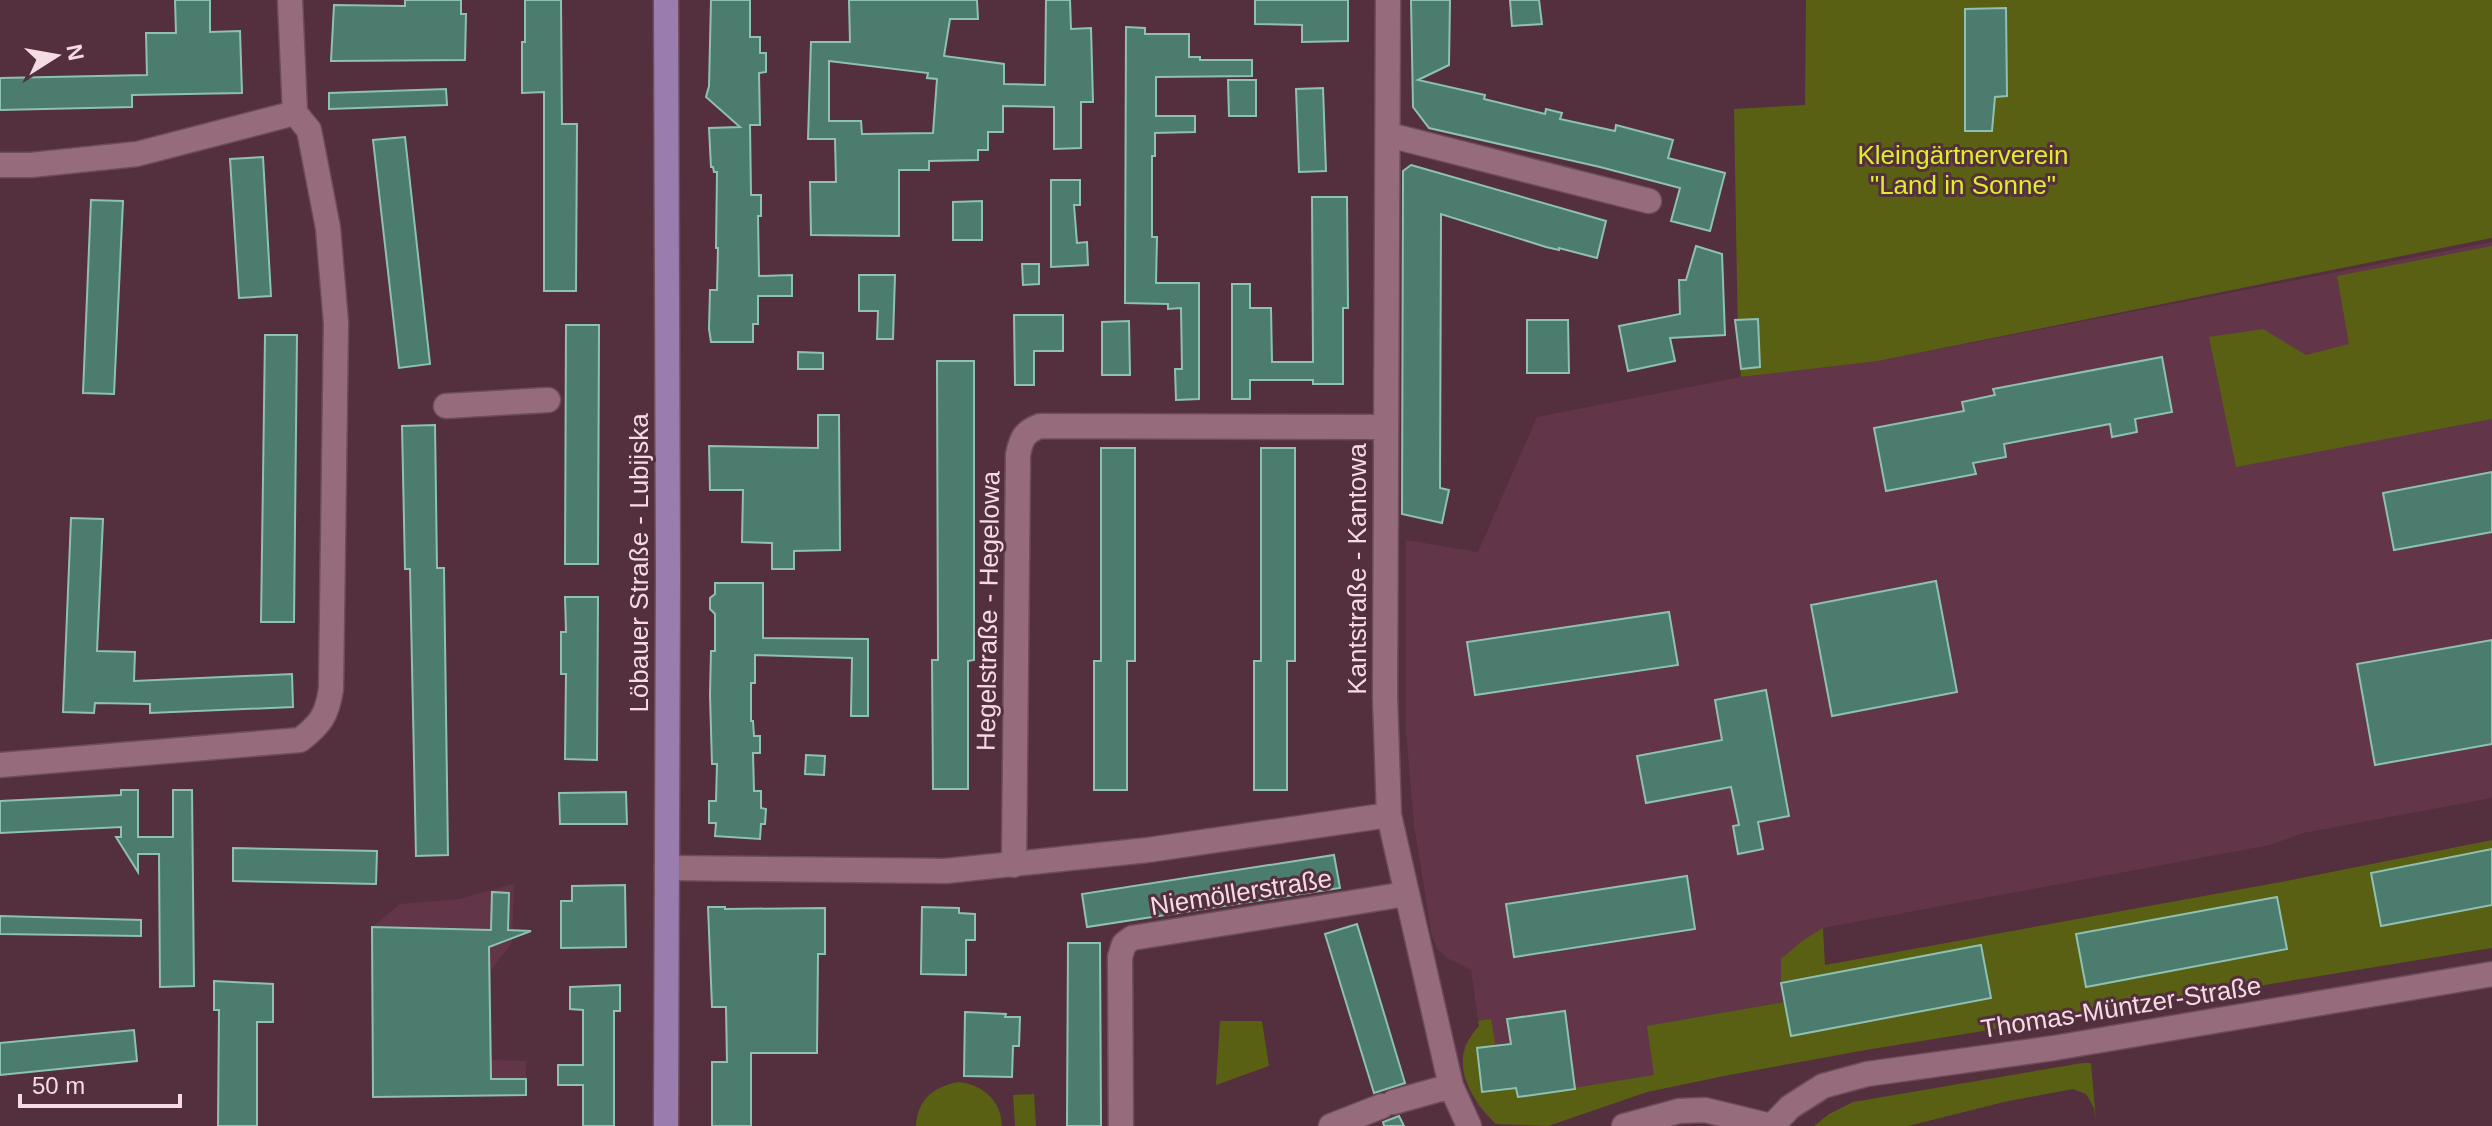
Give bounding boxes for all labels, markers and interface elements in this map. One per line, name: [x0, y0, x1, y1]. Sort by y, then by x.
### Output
north arrow: [16, 16, 96, 96]
text: N: [61, 42, 89, 62]
park label: Kleingärtnerverein "Land in Sonne": [1857, 140, 2069, 200]
street label: Löbauer Straße - Lubijska: [624, 413, 654, 713]
street label: Kantstraße - Kantowa: [1342, 443, 1372, 695]
street label: Hegelstraße - Hegelowa: [971, 470, 1005, 751]
street label: Niemöllerstraße: [1148, 863, 1334, 921]
street label: Thomas-Müntzer-Straße: [1979, 970, 2263, 1044]
scale bar: [20, 1058, 180, 1108]
text: 50 m: [32, 1072, 85, 1099]

